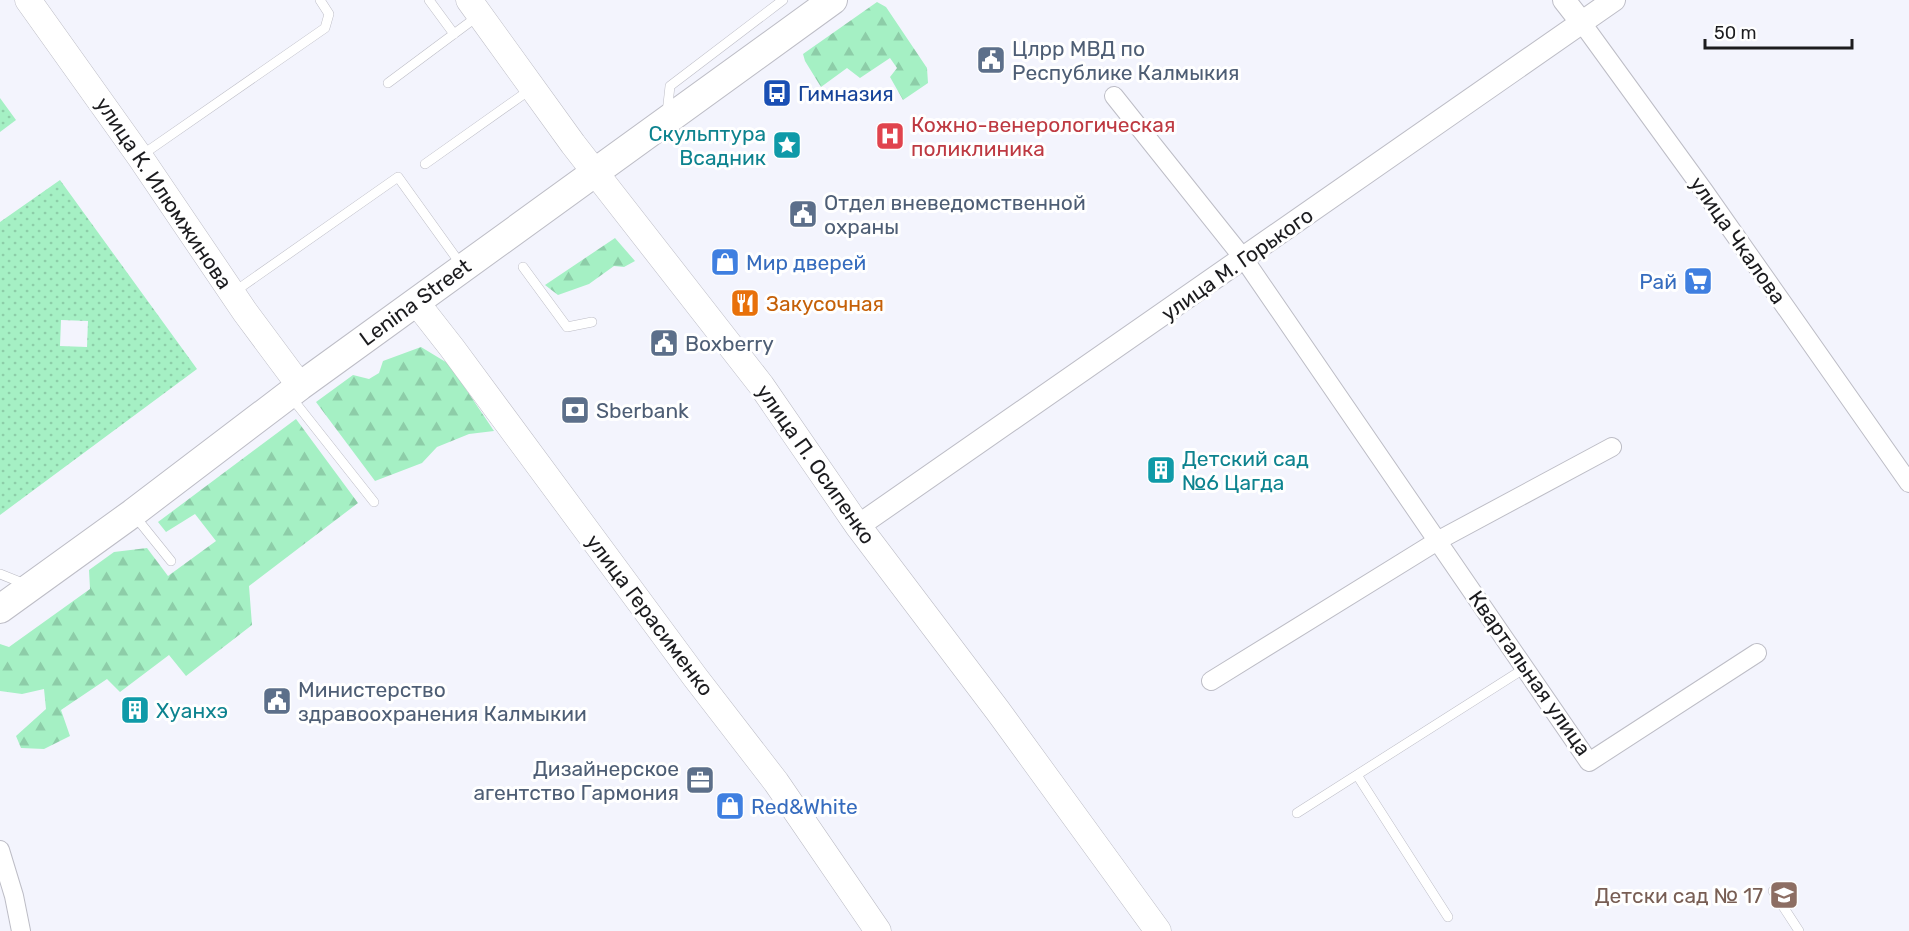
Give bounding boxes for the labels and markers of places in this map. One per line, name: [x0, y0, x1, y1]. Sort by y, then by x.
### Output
place label: Цлрр МВД по Республике Калмыкия: [1012, 36, 1240, 85]
public building icon: Цлрр МВД по Республике Калмыкия: [975, 44, 1007, 76]
bus stop icon: Гимназия: [761, 77, 793, 109]
place label: Гимназия: [798, 81, 894, 106]
place label: Кожно-венерологическая поликлиника: [911, 112, 1175, 161]
hospital icon: Кожно-венерологическая поликлиника: [874, 120, 906, 152]
place label: Скульптура Всадник: [648, 121, 766, 170]
place icon: Скульптура Всадник: [771, 129, 803, 161]
place label: Отдел вневедомственной охраны: [824, 190, 1086, 239]
public building icon: Отдел вневедомственной охраны: [787, 198, 819, 230]
shop icon: Мир дверей: [709, 246, 741, 278]
place label: Мир дверей: [746, 250, 866, 275]
supermarket icon: Рай: [1682, 265, 1714, 297]
place label: Рай: [1639, 269, 1677, 294]
restaurant icon: Закусoчная: [729, 287, 761, 319]
place label: Закусoчная: [766, 291, 884, 316]
public building icon: Boxberry: [648, 327, 680, 359]
place label: Boxberry: [685, 331, 774, 356]
bank icon: Sberbank: [559, 394, 591, 426]
place label: Sberbank: [596, 398, 689, 423]
place label: Детский сад №6 Цагда: [1182, 446, 1309, 495]
building icon: Детский сад №6 Цагда: [1145, 454, 1177, 486]
place label: Министерство здравоохранения Калмыкии: [298, 677, 587, 726]
public building icon: Министерство здравоохранения Калмыкии: [261, 685, 293, 717]
building icon: Хуанхэ: [119, 694, 151, 726]
place label: Хуанхэ: [156, 698, 228, 723]
place label: Дизайнерское агентство Гармония: [473, 756, 679, 805]
office icon: Дизайнерское агентство Гармония: [684, 764, 716, 796]
shop icon: Red&White: [714, 790, 746, 822]
place label: Red&White: [751, 794, 858, 819]
school or university icon: Детски сад № 17: [1768, 879, 1800, 911]
place label: Детски сад № 17: [1595, 883, 1763, 908]

